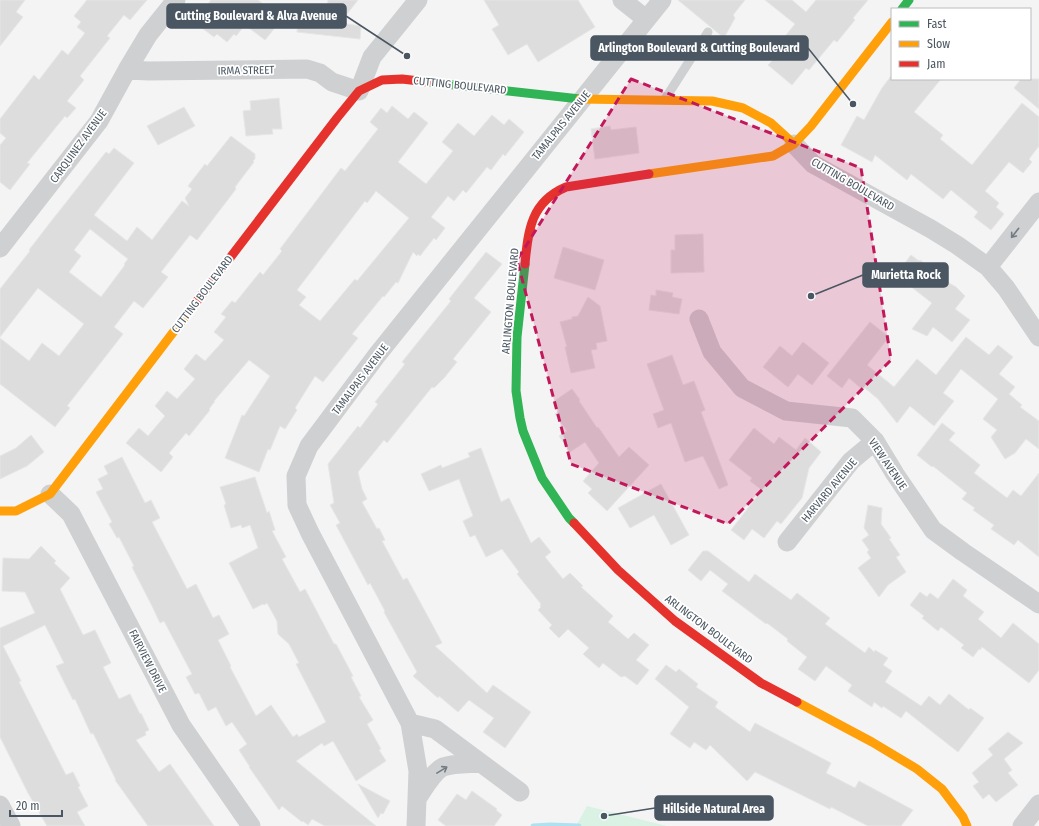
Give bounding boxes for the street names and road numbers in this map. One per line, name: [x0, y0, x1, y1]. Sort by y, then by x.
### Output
street label: IRMA STREET: [218, 63, 275, 77]
street label: CUTTING BOULEVARD: [413, 74, 507, 97]
street label: TAMALPAIS AVENUE: [529, 88, 593, 163]
street label: CARQUINEZ AVENUE: [47, 107, 109, 186]
street label: CUTTING BOULEVARD: [809, 155, 897, 213]
street label: ARLINGTON BOULEVARD: [499, 248, 522, 355]
street label: CUTTING BOULEVARD: [169, 253, 236, 336]
street label: TAMALPAIS AVENUE: [330, 341, 391, 417]
street label: VIEW AVENUE: [866, 436, 910, 492]
street label: HARVARD AVENUE: [799, 456, 860, 525]
street label: ARLINGTON BOULEVARD: [662, 592, 755, 667]
street label: FAIRVIEW DRIVE: [126, 627, 169, 695]

